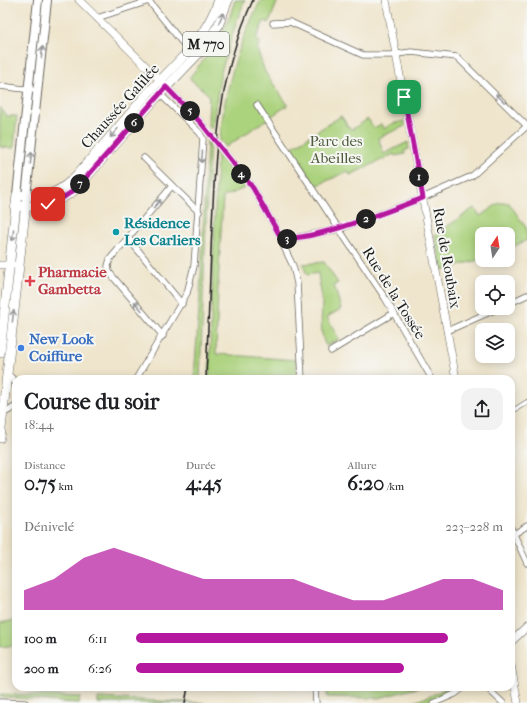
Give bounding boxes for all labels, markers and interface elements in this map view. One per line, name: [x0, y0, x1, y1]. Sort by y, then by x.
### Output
one-way arrow: [218, 13, 225, 25]
road number: M 770: [183, 32, 229, 56]
one-way arrow: [38, 46, 46, 59]
street label: Chaussée Galilée: [77, 59, 163, 152]
pin: [387, 80, 421, 114]
icon: arrive: [393, 86, 415, 108]
one-way arrow: [495, 93, 505, 103]
pin: 5: [180, 101, 200, 121]
text: 5: [188, 104, 192, 117]
pin: 6: [124, 113, 144, 133]
text: 6: [131, 116, 137, 129]
one-way arrow: [109, 127, 118, 138]
park label: Parc des Abeilles: [309, 132, 363, 167]
one-way arrow: [199, 150, 206, 163]
one-way arrow: [27, 152, 34, 165]
pin: 4: [231, 164, 251, 184]
text: 4: [238, 167, 244, 180]
pin: 1: [409, 167, 429, 187]
text: 1: [417, 170, 421, 183]
pin: 7: [70, 174, 90, 194]
text: 7: [77, 177, 83, 190]
pin: [31, 187, 65, 221]
icon: check: [37, 193, 59, 215]
one-way arrow: [152, 199, 161, 210]
street label: Rue de Roubaix: [429, 206, 465, 310]
pin: 2: [356, 209, 376, 229]
text: 2: [363, 212, 369, 225]
place label: Résidence Les Carliers: [124, 214, 201, 249]
marker: Résidence Les Carliers: [111, 227, 121, 237]
north arrow: [475, 227, 515, 267]
map controls: [475, 227, 515, 363]
one-way arrow: [9, 228, 16, 241]
pin: 3: [277, 229, 297, 249]
text: 3: [285, 232, 289, 245]
street label: Rue de la Tossée: [359, 244, 430, 343]
place label: Pharmacie Gambetta: [38, 263, 107, 298]
button: locate: [475, 275, 515, 315]
marker: Pharmacie Gambetta: [25, 276, 35, 286]
one-way arrow: [133, 301, 142, 312]
one-way arrow: [9, 310, 17, 323]
button: layers: [475, 323, 515, 363]
place label: New Look Coiffure: [29, 330, 95, 365]
marker: New Look Coiffure: [16, 343, 26, 353]
button: share: [461, 388, 503, 430]
text: Course du soir: [24, 389, 159, 415]
text: 18:44: [24, 417, 54, 432]
text: Distance: [24, 459, 65, 472]
text: Durée: [186, 459, 216, 472]
text: Allure: [347, 459, 377, 472]
text: 0.75: [24, 472, 56, 495]
text: 4:45: [186, 472, 222, 495]
text: 6:20: [347, 472, 384, 495]
text: km: [56, 480, 73, 493]
text: /km: [384, 480, 404, 493]
text: Dénivelé: [24, 519, 74, 534]
text: 223–228 m: [445, 519, 503, 534]
text: 100 m: [24, 631, 57, 646]
text: 6:11: [88, 631, 107, 646]
text: 200 m: [24, 661, 59, 676]
text: 6:26: [88, 661, 112, 676]

